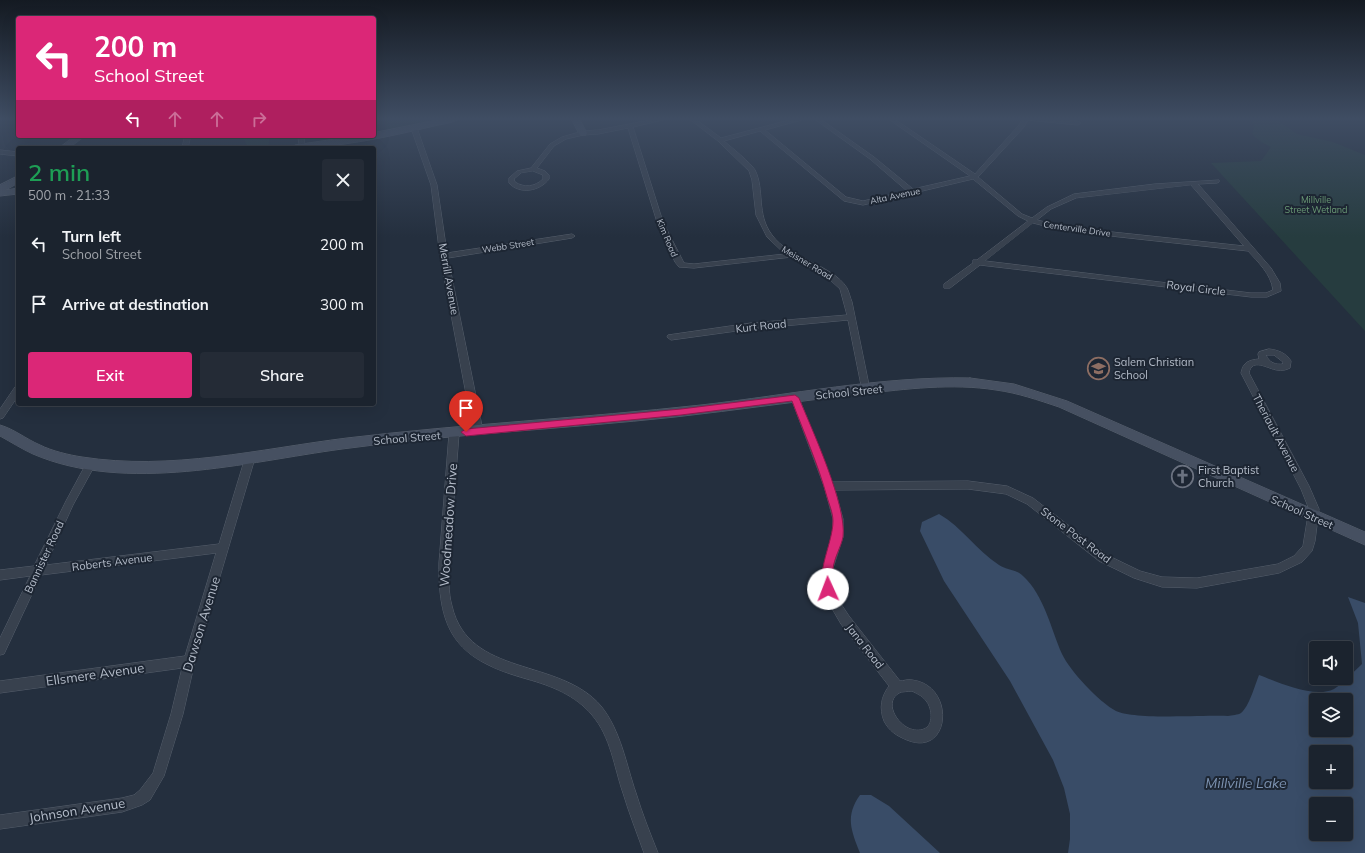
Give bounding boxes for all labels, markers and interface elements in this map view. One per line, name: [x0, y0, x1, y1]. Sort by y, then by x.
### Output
text: 200 m: [94, 29, 177, 64]
icon: left: [28, 32, 80, 84]
text: School Street: [94, 64, 204, 87]
icon: left: [122, 108, 144, 130]
icon: ahead: [164, 108, 186, 130]
icon: ahead: [206, 108, 228, 130]
icon: right: [248, 108, 270, 130]
text: 2 min: [28, 157, 90, 187]
button: close: [322, 159, 364, 201]
street label: Alta Avenue: [869, 185, 921, 206]
text: 500 m · 21:33: [28, 187, 110, 203]
park label: Millville Street Wetland: [1285, 194, 1347, 215]
street label: Kim Road: [655, 217, 680, 258]
street label: Centerville Drive: [1043, 218, 1111, 239]
text: Turn left: [62, 227, 121, 246]
icon: left: [28, 233, 50, 255]
text: 200 m: [320, 235, 364, 254]
street label: Webb Street: [481, 236, 535, 255]
street label: Merrill Avenue: [436, 242, 462, 316]
street label: Meisner Road: [780, 243, 835, 282]
text: School Street: [62, 246, 141, 262]
street label: Royal Circle: [1166, 277, 1226, 299]
icon: arrive: [28, 293, 50, 315]
text: Arrive at destination: [62, 295, 209, 314]
text: 300 m: [320, 295, 364, 314]
street label: Kurt Road: [735, 316, 787, 336]
button: Exit: [28, 352, 192, 398]
button: Share: [200, 352, 364, 398]
school or university icon: Salem Christian School: [1085, 355, 1111, 381]
place label: Salem Christian School: [1114, 355, 1194, 382]
street label: School Street: [815, 382, 883, 402]
pin: [449, 391, 483, 432]
street label: Theriault Avenue: [1250, 392, 1302, 474]
icon: arrive: [455, 397, 477, 419]
street label: School Street: [373, 428, 441, 448]
street label: Woodmeadow Drive: [436, 463, 460, 587]
church icon: First Baptist Church: [1170, 463, 1196, 489]
place label: First Baptist Church: [1198, 463, 1259, 490]
street label: School Street: [1268, 492, 1336, 532]
street label: Stone Post Road: [1038, 504, 1114, 566]
street label: Bannister Road: [21, 518, 67, 596]
street label: Roberts Avenue: [71, 550, 153, 574]
position arrow: [807, 568, 849, 610]
street label: Dawson Avenue: [179, 574, 223, 674]
street label: Jana Road: [843, 621, 887, 671]
map controls: [1309, 641, 1353, 841]
button: sound: [1309, 641, 1353, 685]
street label: Ellsmere Avenue: [45, 659, 145, 689]
button: layers: [1309, 693, 1353, 737]
button: +: [1309, 745, 1353, 789]
water label: Millville Lake: [1205, 774, 1287, 792]
street label: Johnson Avenue: [28, 795, 126, 825]
button: −: [1309, 797, 1353, 841]

